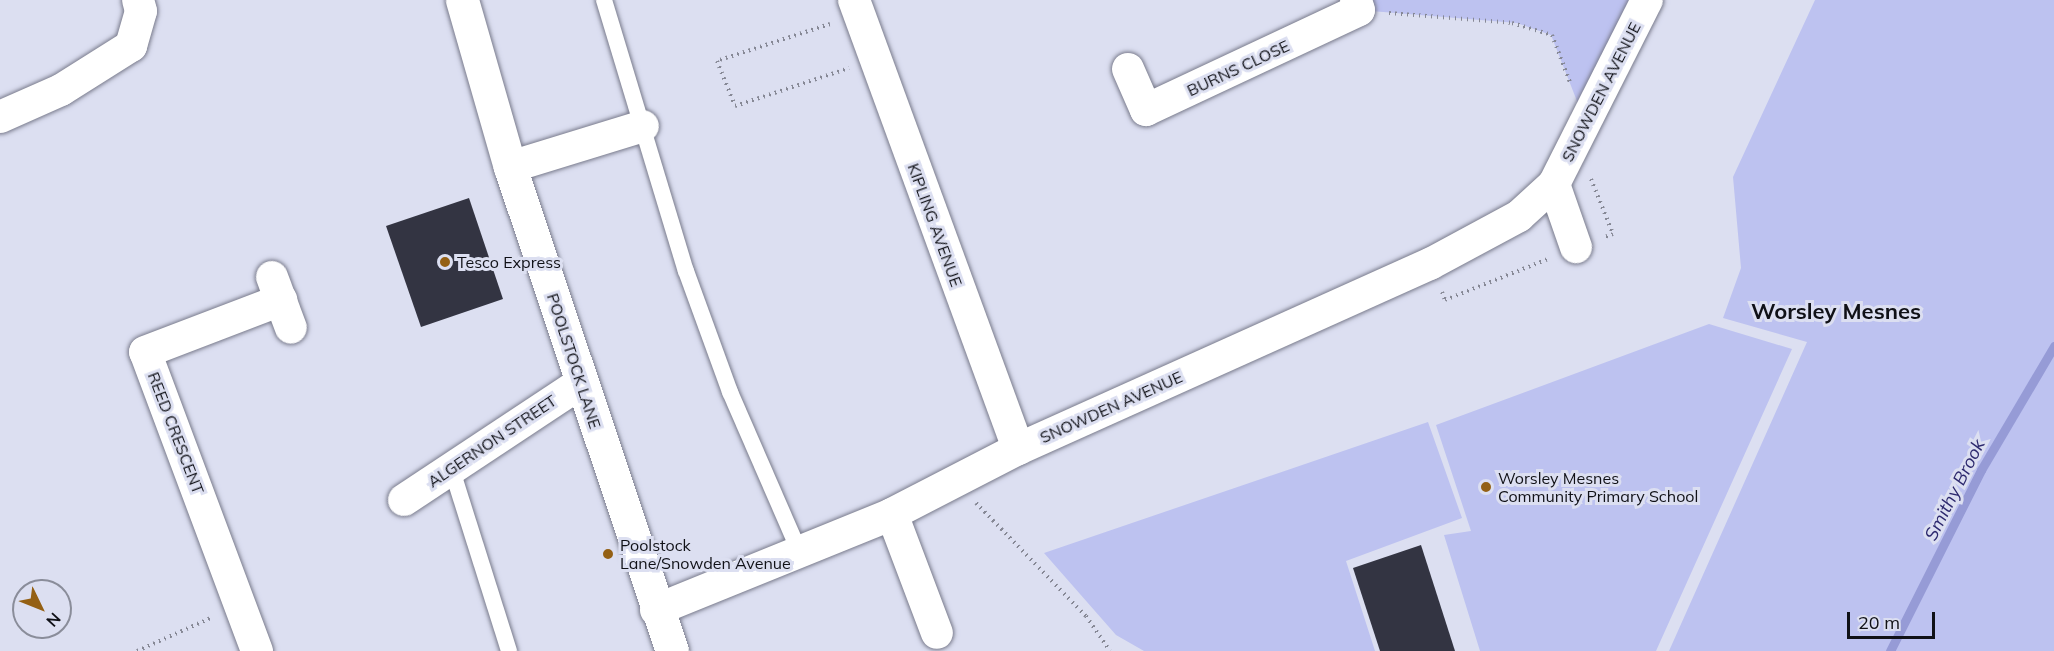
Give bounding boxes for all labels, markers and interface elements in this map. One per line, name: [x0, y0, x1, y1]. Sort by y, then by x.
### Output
street label: SNOWDEN AVENUE: [1558, 19, 1644, 165]
street label: BURNS CLOSE: [1184, 36, 1292, 100]
street label: KIPLING AVENUE: [904, 161, 966, 289]
place label: Tesco Express: [457, 252, 561, 272]
marker: Tesco Express: [438, 255, 452, 269]
street label: POOLSTOCK LANE: [543, 291, 605, 431]
district label: Worsley Mesnes: [1751, 299, 1921, 325]
street label: SNOWDEN AVENUE: [1037, 367, 1185, 447]
street label: REED CRESCENT: [144, 369, 208, 497]
street label: ALGERNON STREET: [424, 391, 560, 491]
water label: Smithy Brook: [1920, 436, 1990, 544]
place label: Worsley Mesnes Community Primary School: [1498, 468, 1698, 506]
marker: Worsley Mesnes Community Primary School: [1479, 480, 1493, 494]
place label: Poolstock Lane/Snowden Avenue: [620, 535, 791, 573]
marker: Poolstock Lane/Snowden Avenue: [601, 547, 615, 561]
north arrow: [12, 579, 72, 639]
scale bar: [1850, 600, 1938, 638]
text: N: [42, 609, 65, 631]
text: 20 m: [1858, 611, 1900, 634]

